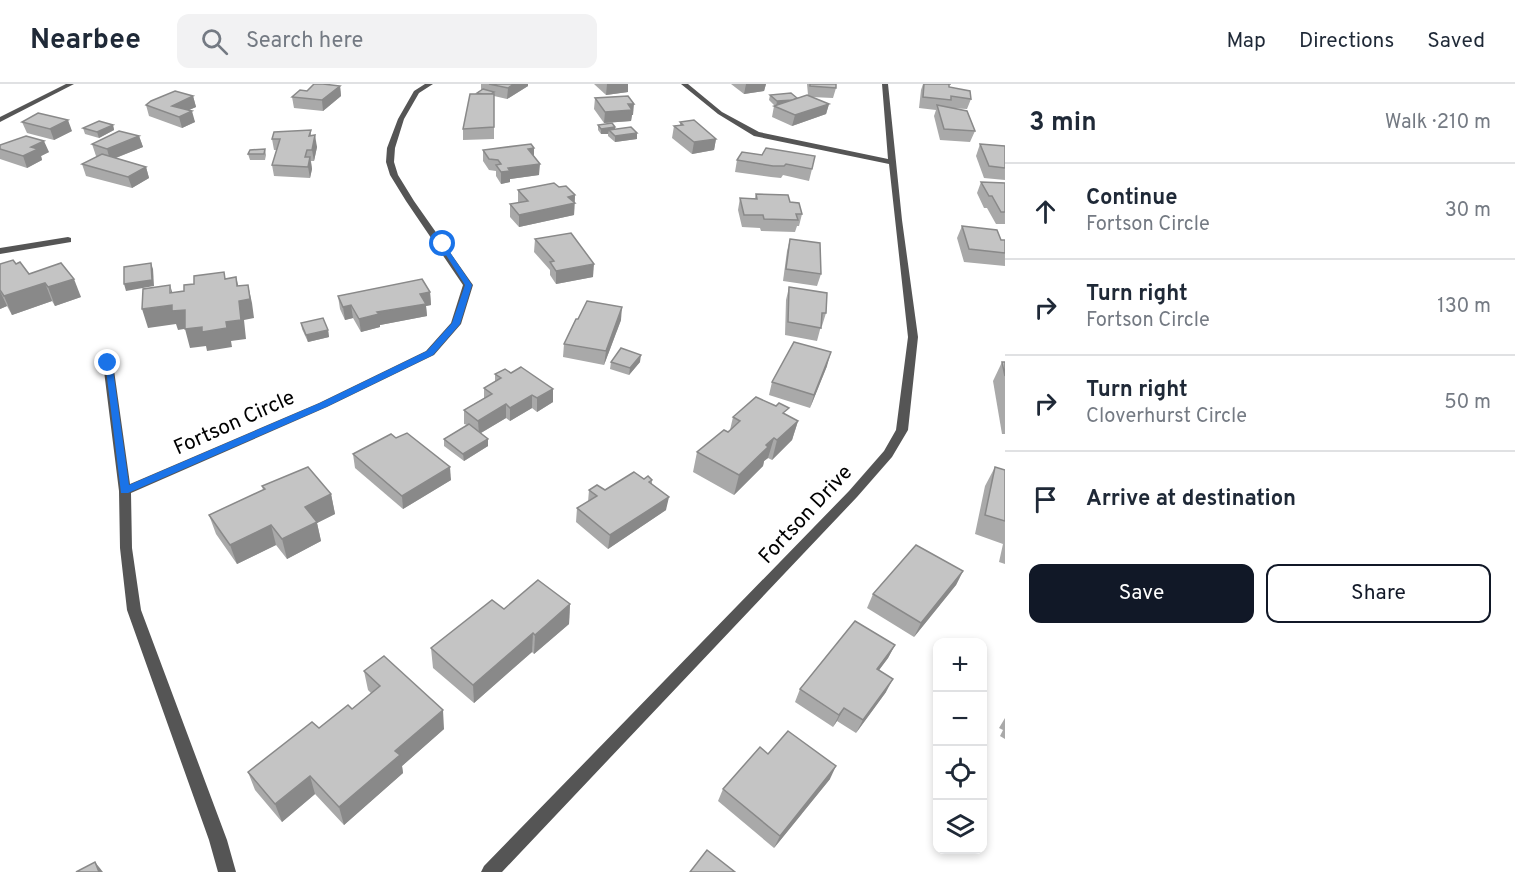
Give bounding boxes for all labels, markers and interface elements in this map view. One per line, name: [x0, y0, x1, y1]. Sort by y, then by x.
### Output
search box: [177, 14, 597, 68]
text: Nearbee: [30, 23, 141, 59]
icon: search: [198, 25, 231, 58]
text: Search here: [246, 28, 363, 55]
text: Map: [1226, 28, 1266, 55]
text: Directions: [1299, 28, 1394, 55]
text: Saved: [1427, 28, 1485, 55]
text: 3 min: [1029, 107, 1097, 140]
text: Walk · 210 m: [1385, 110, 1491, 136]
text: Continue: [1086, 185, 1177, 212]
icon: ahead: [1029, 195, 1062, 228]
text: 30 m: [1445, 198, 1491, 224]
text: Fortson Circle: [1086, 212, 1210, 238]
route start: [429, 230, 455, 256]
text: Turn right: [1086, 281, 1188, 308]
icon: right: [1029, 291, 1062, 324]
text: 130 m: [1437, 294, 1491, 320]
text: Fortson Circle: [1086, 308, 1210, 334]
route end: [94, 349, 120, 375]
text: Turn right: [1086, 377, 1188, 404]
street label: Fortson Circle: [170, 385, 299, 462]
icon: right: [1029, 387, 1062, 420]
text: 50 m: [1444, 390, 1491, 416]
text: Cloverhurst Circle: [1086, 404, 1247, 430]
street label: Fortson Drive: [753, 460, 859, 570]
icon: arrive: [1029, 483, 1062, 516]
text: Arrive at destination: [1086, 486, 1296, 513]
button: Save: [1029, 564, 1254, 623]
button: Share: [1266, 564, 1491, 623]
map controls: [933, 638, 987, 854]
button: +: [933, 638, 987, 692]
button: −: [933, 692, 987, 746]
button: locate: [933, 746, 987, 800]
button: layers: [933, 800, 987, 854]

